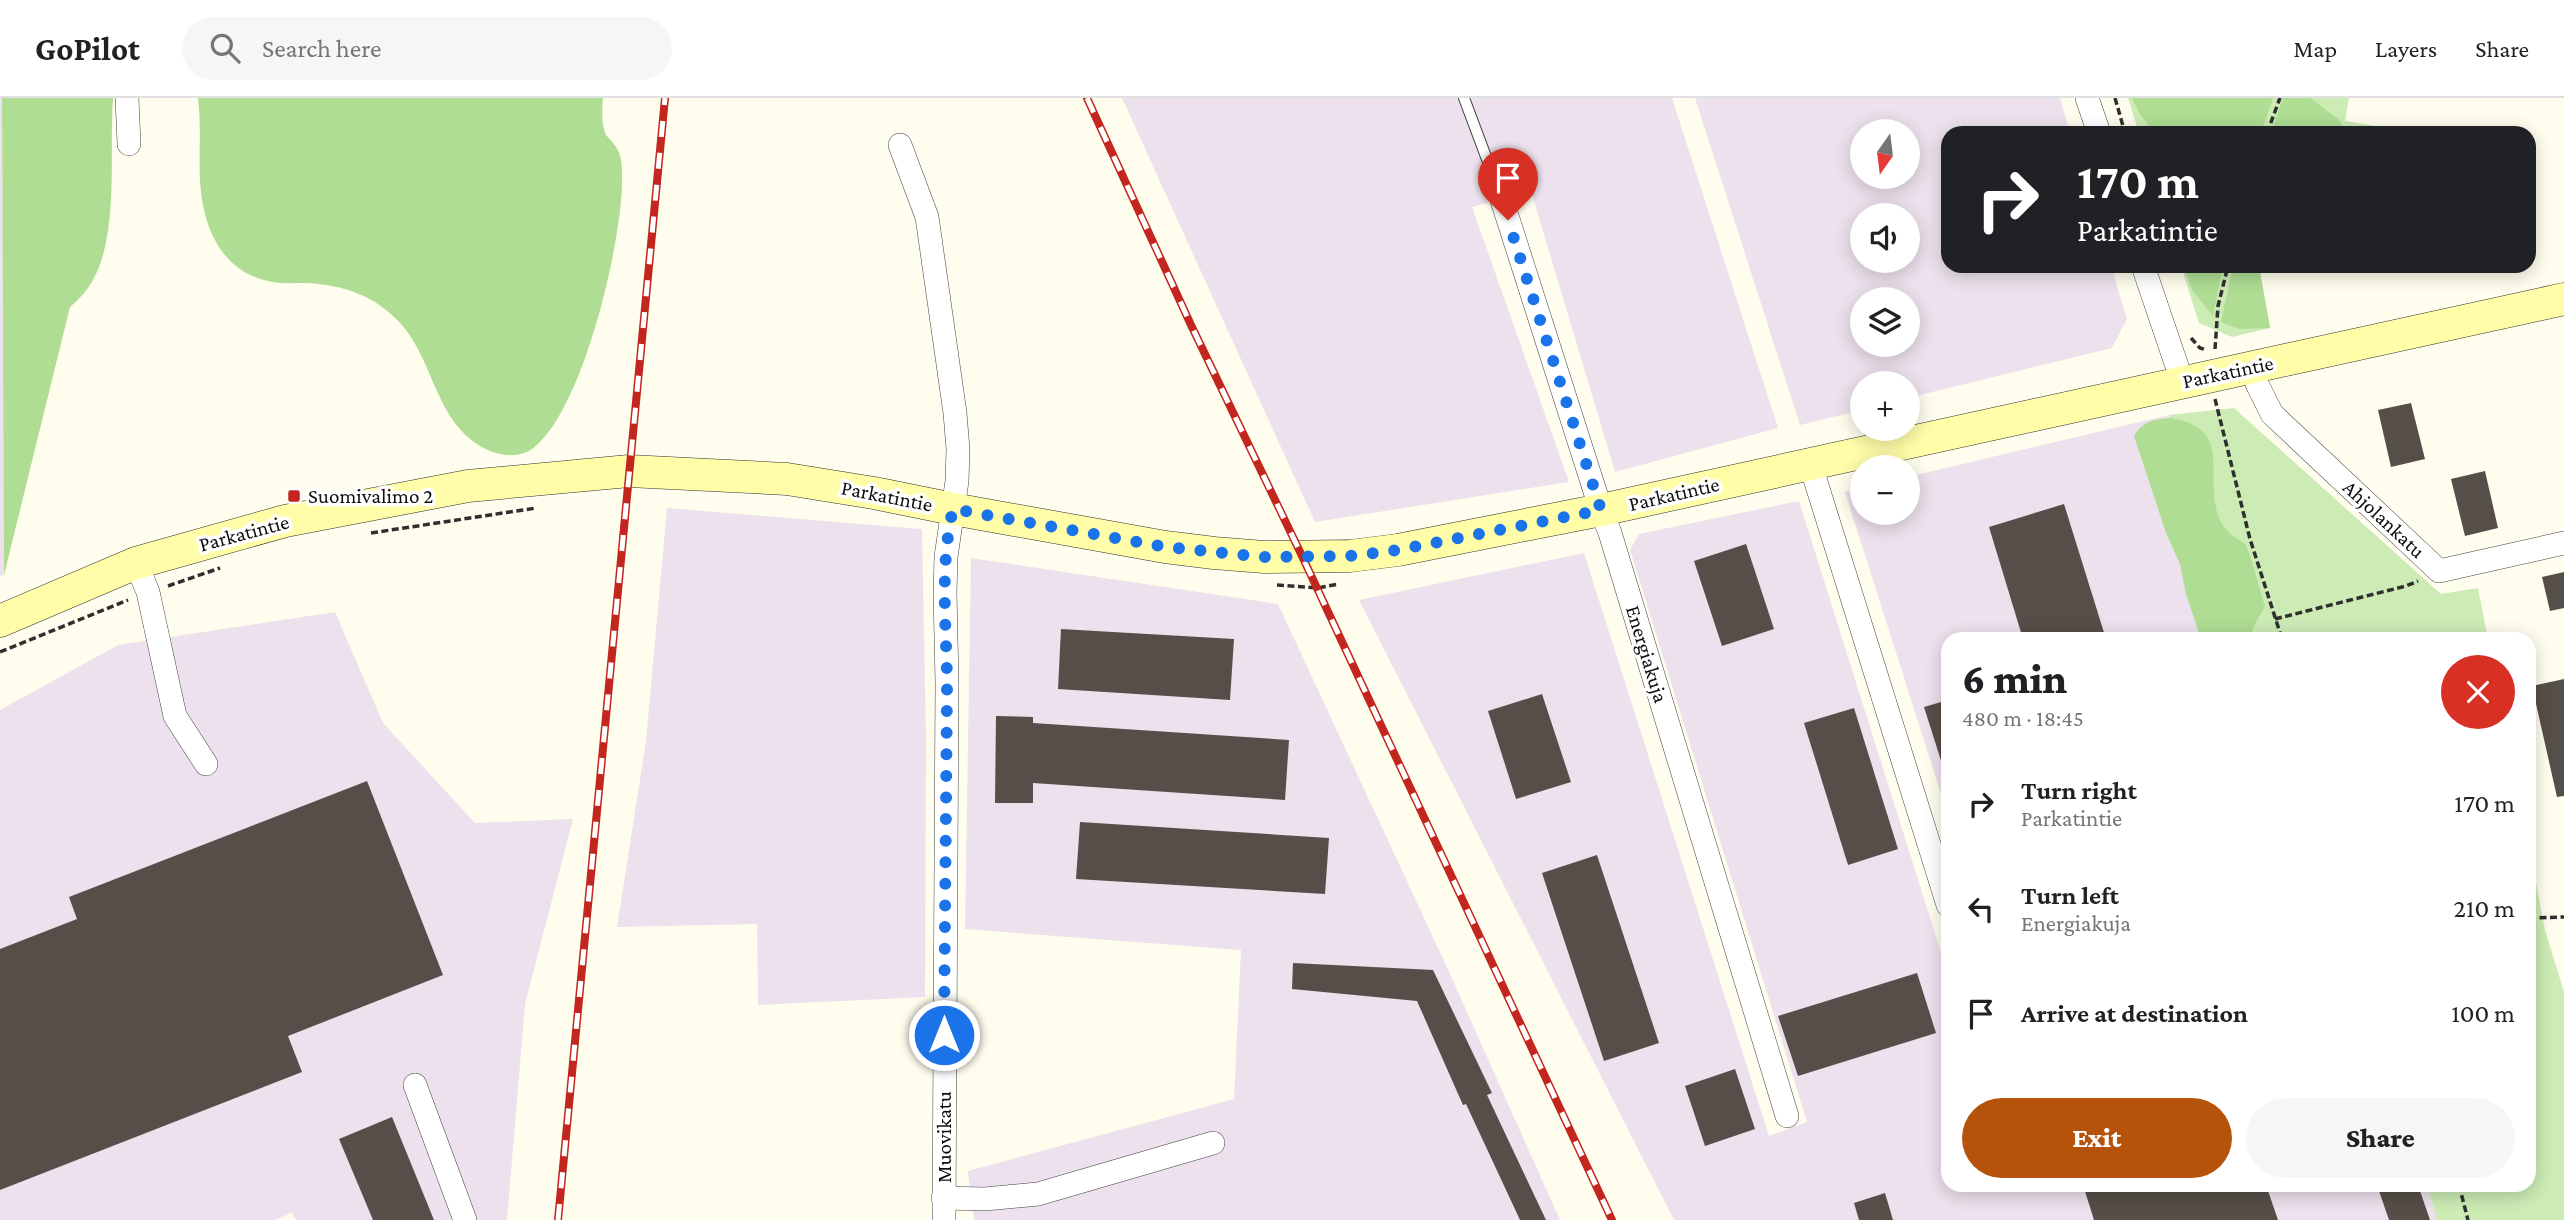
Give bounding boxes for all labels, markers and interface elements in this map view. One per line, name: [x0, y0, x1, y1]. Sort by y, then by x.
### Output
search box: [182, 17, 672, 80]
icon: search: [206, 29, 244, 67]
text: GoPilot: [35, 30, 140, 67]
text: Search here: [262, 34, 381, 63]
text: Map: [2293, 35, 2337, 62]
text: Layers: [2375, 35, 2437, 62]
text: Share: [2475, 35, 2529, 62]
north arrow: [1850, 119, 1920, 189]
map controls: [1850, 119, 1920, 525]
pin: [1478, 148, 1538, 220]
icon: right: [1962, 154, 2053, 245]
text: 170 m: [2077, 154, 2199, 209]
icon: arrive: [1489, 159, 1527, 197]
button: sound: [1850, 203, 1920, 273]
text: Parkatintie: [2077, 212, 2218, 248]
button: layers: [1850, 287, 1920, 357]
street label: Parkatintie: [2180, 351, 2276, 393]
button: +: [1850, 371, 1920, 441]
button: −: [1850, 455, 1920, 525]
street label: Parkatintie: [1626, 472, 1722, 516]
street label: Parkatintie: [839, 475, 935, 517]
street label: Ahjolankatu: [2338, 475, 2430, 563]
place label: Suomivalimo 2: [308, 484, 433, 508]
marker: Suomivalimo 2: [286, 488, 302, 504]
street label: Parkatintie: [196, 509, 292, 557]
street label: Energiakuja: [1621, 603, 1673, 706]
text: 6 min: [1962, 655, 2067, 702]
button: close: [2441, 655, 2515, 729]
text: 480 m · 18:45: [1962, 705, 2084, 731]
text: Turn right: [2021, 776, 2137, 805]
icon: right: [1962, 785, 2000, 823]
text: 170 m: [2454, 789, 2515, 818]
text: Parkatintie: [2021, 805, 2122, 831]
text: Turn left: [2021, 881, 2119, 910]
icon: left: [1962, 890, 2000, 928]
text: 210 m: [2454, 894, 2515, 923]
text: Energiakuja: [2021, 910, 2131, 936]
icon: arrive: [1962, 995, 2000, 1033]
position arrow: [907, 998, 981, 1072]
text: Arrive at destination: [2021, 999, 2248, 1028]
text: 100 m: [2451, 999, 2515, 1028]
street label: Muovikatu: [932, 1091, 956, 1183]
button: Exit: [1962, 1098, 2232, 1178]
button: Share: [2246, 1098, 2515, 1178]

